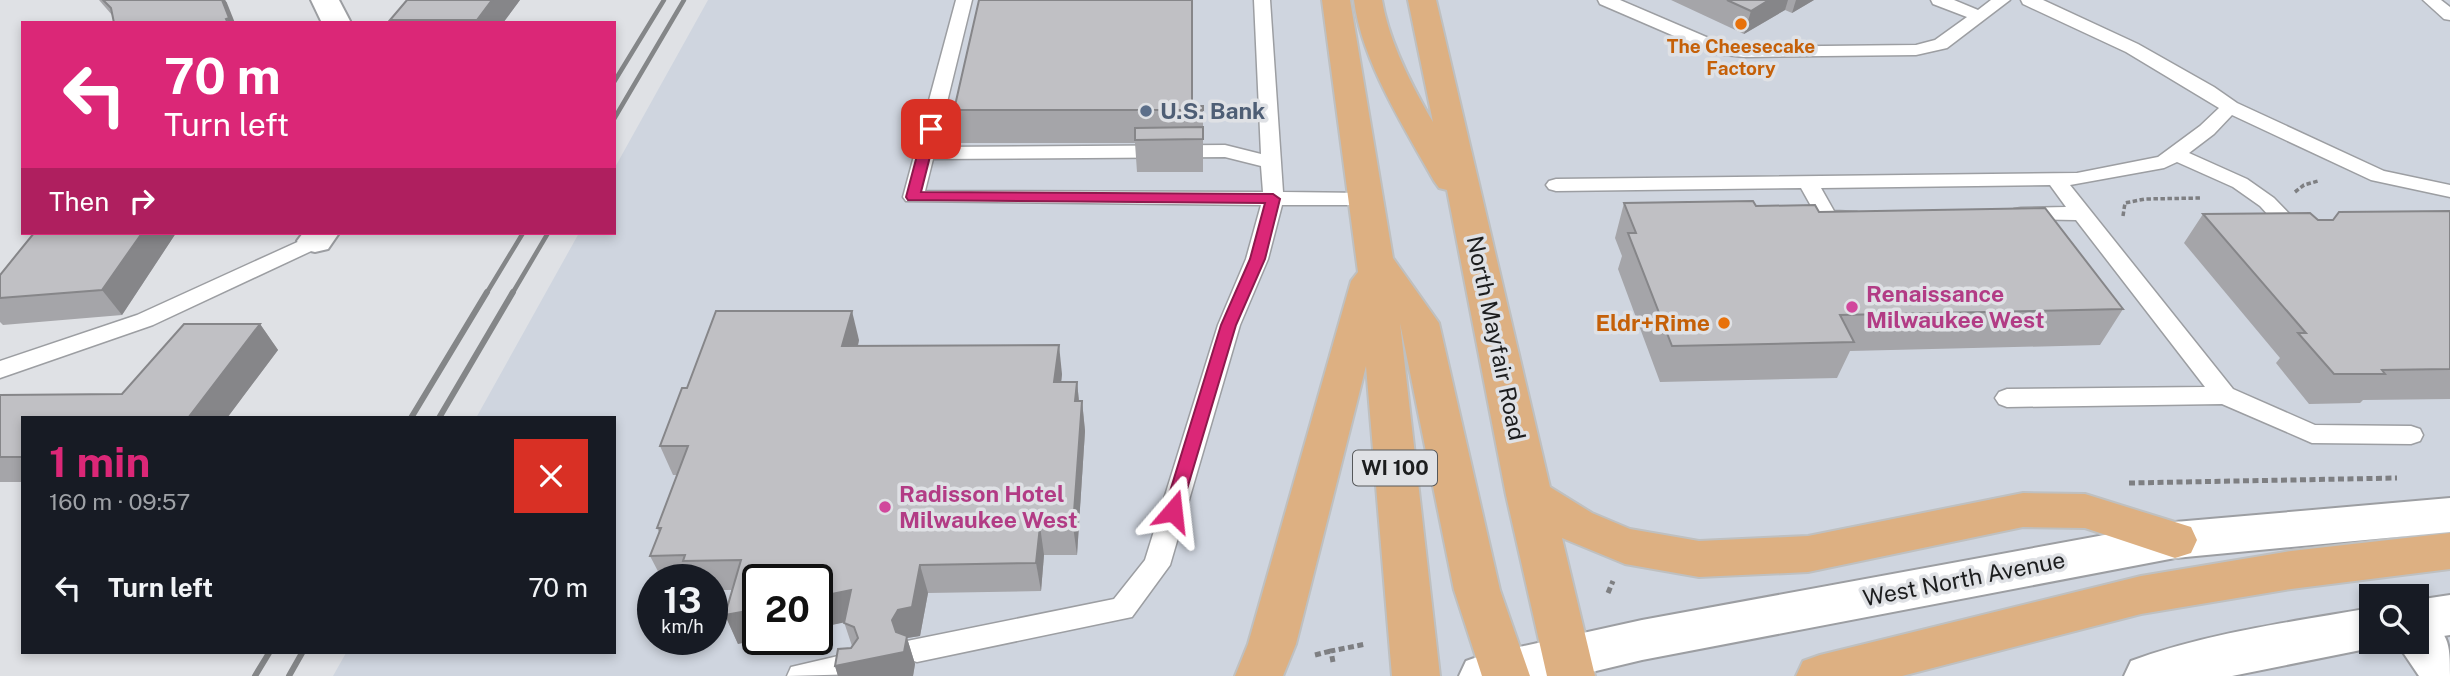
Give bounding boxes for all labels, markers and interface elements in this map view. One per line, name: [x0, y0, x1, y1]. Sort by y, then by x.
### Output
marker: The Cheesecake Factory: [1733, 16, 1749, 32]
place label: The Cheesecake Factory: [1667, 35, 1815, 79]
text: 70 m: [164, 47, 281, 105]
icon: left: [49, 49, 140, 140]
place label: U.S. Bank: [1160, 97, 1265, 124]
pin: [901, 99, 961, 159]
marker: U.S. Bank: [1138, 103, 1154, 119]
text: Turn left: [164, 106, 289, 143]
icon: arrive: [912, 110, 950, 148]
icon: right: [123, 182, 161, 220]
text: Then: [49, 186, 109, 217]
street label: North Mayfair Road: [1462, 233, 1531, 443]
place label: Renaissance Milwaukee West: [1866, 280, 2045, 333]
marker: Renaissance Milwaukee West: [1844, 299, 1860, 315]
place label: Eldr+Rime: [1596, 309, 1710, 336]
marker: Eldr+Rime: [1716, 315, 1732, 331]
text: 1 min: [49, 437, 150, 486]
button: close: [514, 439, 588, 513]
road number: WI 100: [1353, 450, 1437, 486]
position arrow: [1136, 474, 1210, 548]
place label: Radisson Hotel Milwaukee West: [899, 480, 1078, 533]
text: 160 m · 09:57: [49, 488, 190, 515]
marker: Radisson Hotel Milwaukee West: [877, 499, 893, 515]
street label: West North Avenue: [1861, 546, 2067, 611]
speed limit sign: 20: [742, 564, 833, 655]
icon: left: [49, 569, 87, 607]
text: Turn left: [108, 572, 213, 603]
text: 70 m: [528, 572, 588, 603]
text: 13: [663, 580, 702, 621]
map controls: [2359, 584, 2429, 654]
button: search: [2359, 584, 2429, 654]
text: km/h: [661, 616, 704, 637]

